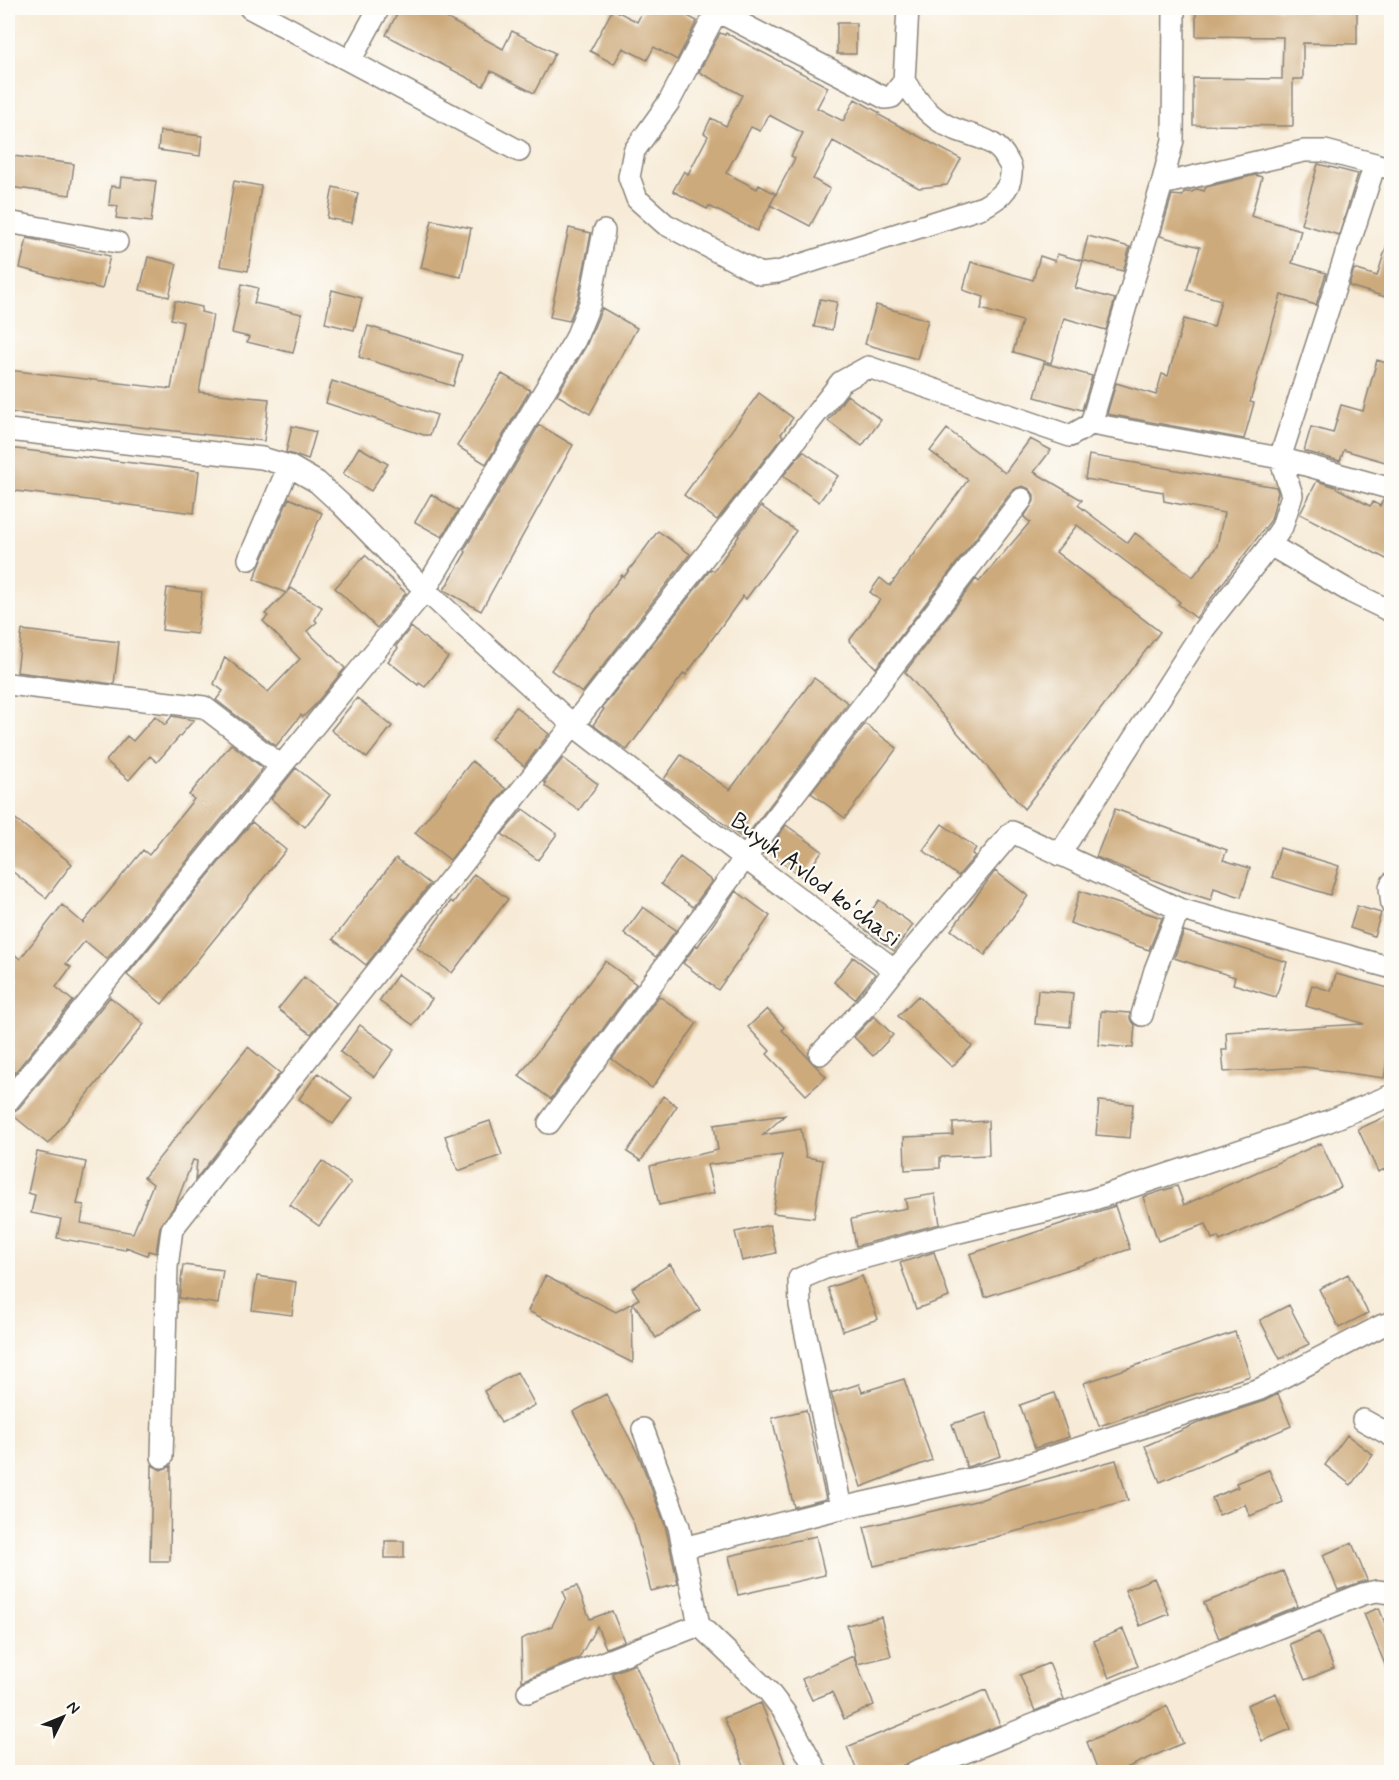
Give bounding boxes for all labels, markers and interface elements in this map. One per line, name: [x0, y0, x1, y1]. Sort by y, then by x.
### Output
street label: Buyuk Avlod koʻchasi: [724, 806, 907, 954]
north arrow: [33, 1687, 93, 1747]
text: N: [62, 1697, 84, 1719]

